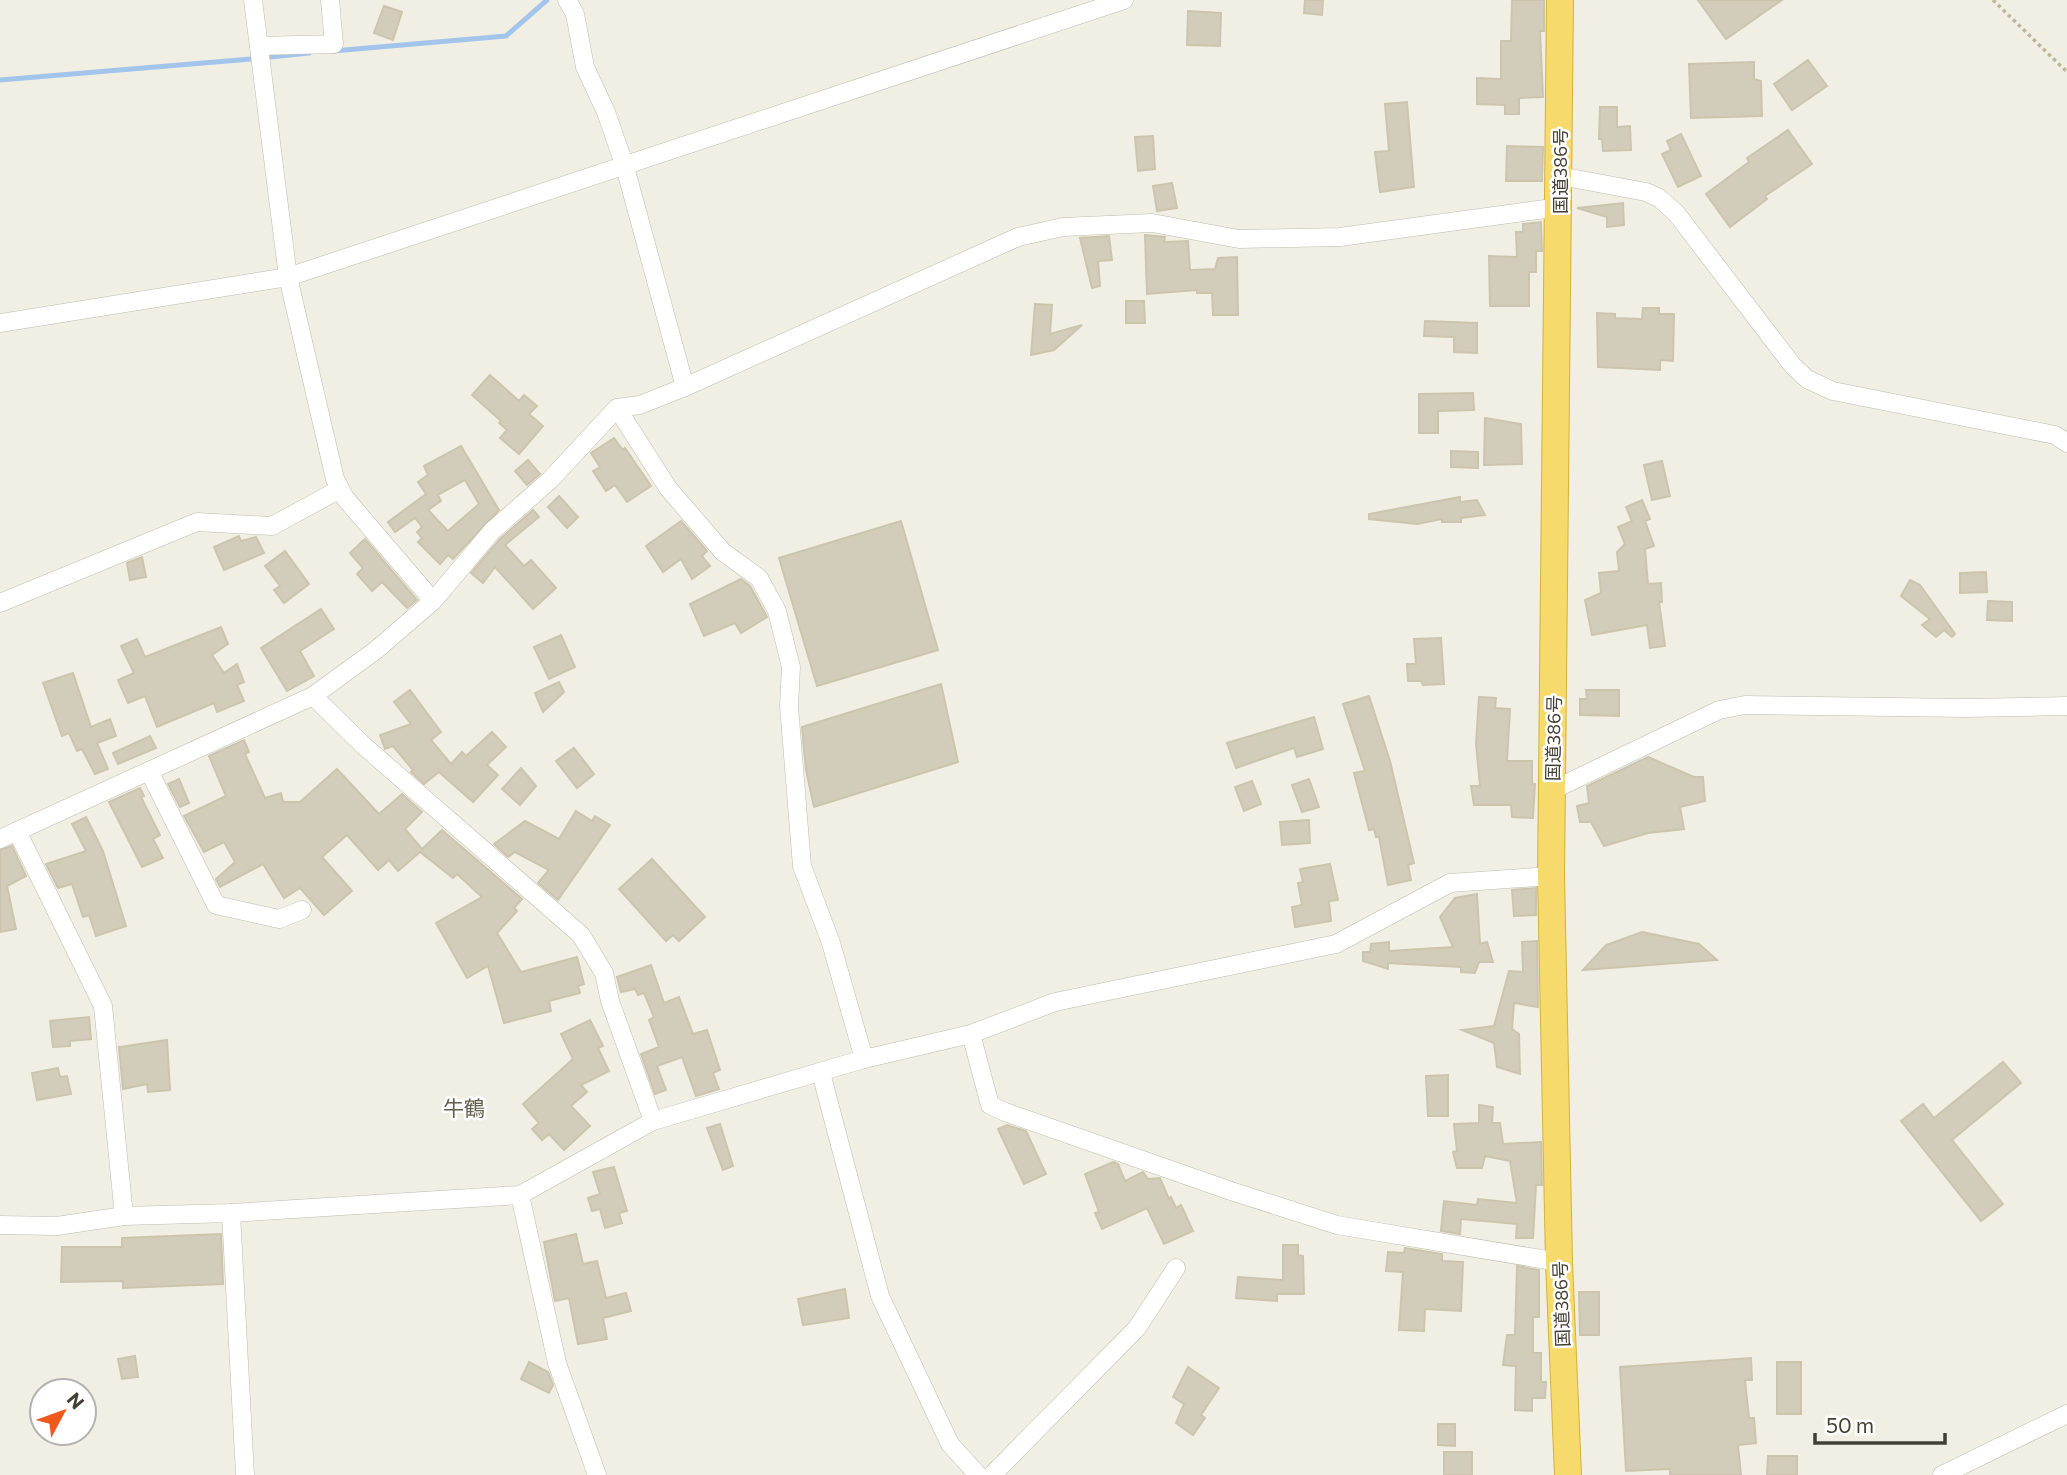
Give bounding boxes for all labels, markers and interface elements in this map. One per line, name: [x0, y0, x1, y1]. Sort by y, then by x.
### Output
street label: 国道386号: [1549, 128, 1571, 214]
street label: 国道386号: [1541, 695, 1565, 781]
district label: 牛鶴: [443, 1095, 485, 1120]
street label: 国道386号: [1549, 1261, 1573, 1347]
north arrow: [28, 1377, 98, 1447]
text: N: [63, 1388, 90, 1413]
scale bar: [1815, 1402, 1944, 1446]
text: 50 m: [1826, 1412, 1874, 1437]

